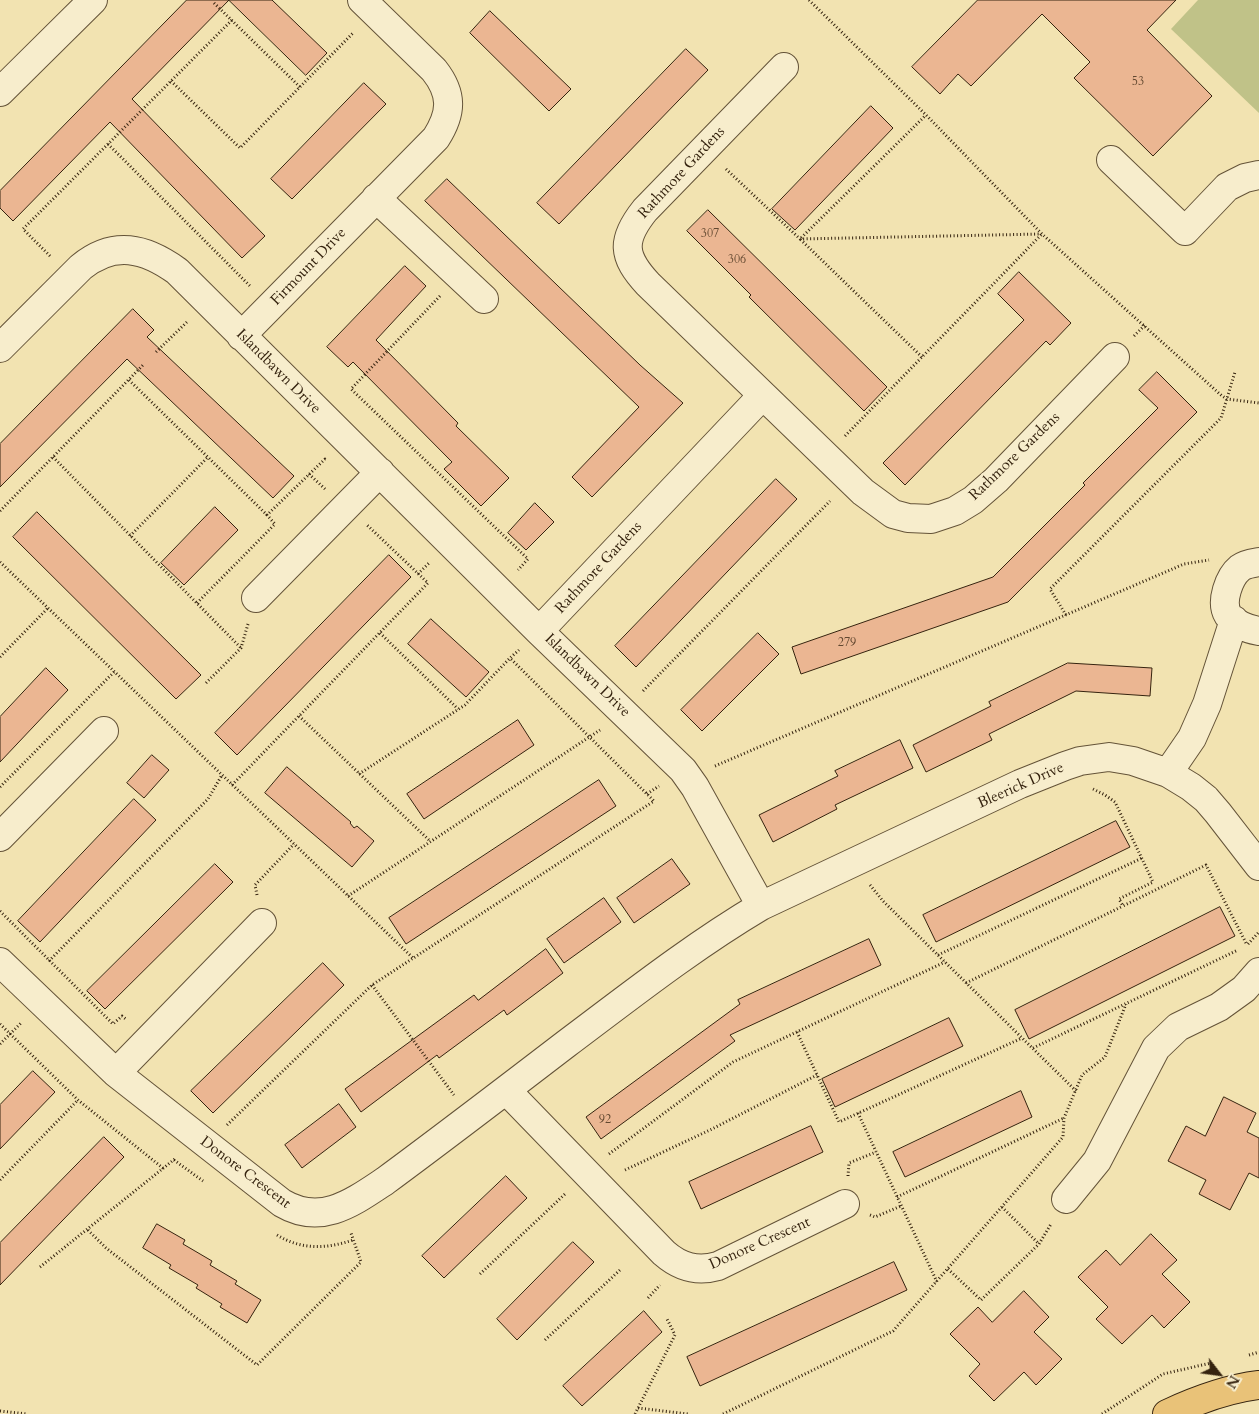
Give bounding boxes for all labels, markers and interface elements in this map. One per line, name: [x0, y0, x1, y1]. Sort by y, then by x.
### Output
house number: 53: [1132, 75, 1144, 89]
street label: Rathmore Gardens: [635, 123, 729, 223]
street label: Firmount Drive: [268, 224, 350, 310]
house number: 307: [701, 227, 719, 241]
house number: 306: [728, 253, 746, 267]
street label: Islandbawn Drive: [232, 326, 324, 418]
street label: Rathmore Gardens: [966, 409, 1064, 505]
street label: Rathmore Gardens: [552, 518, 646, 618]
street label: Islandbawn Drive: [540, 631, 634, 721]
house number: 279: [838, 636, 856, 650]
street label: Bleerick Drive: [975, 759, 1067, 813]
house number: 92: [599, 1113, 611, 1127]
street label: Donore Crescent: [196, 1133, 294, 1213]
street label: Donore Crescent: [707, 1214, 813, 1274]
north arrow: [1194, 1349, 1244, 1399]
text: N: [1221, 1372, 1244, 1392]

